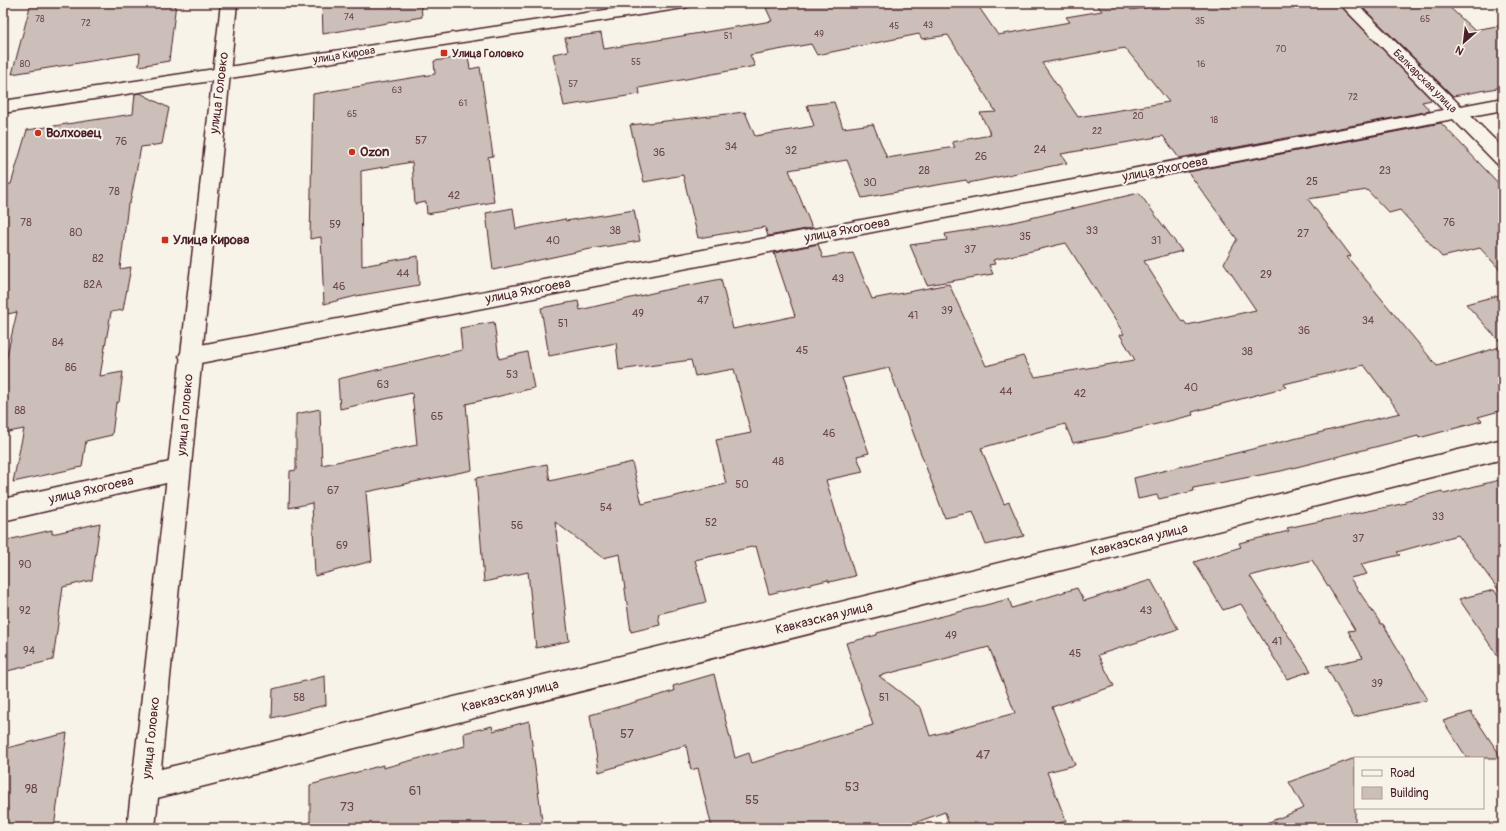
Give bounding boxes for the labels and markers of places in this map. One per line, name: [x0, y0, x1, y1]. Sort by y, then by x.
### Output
place label: Улица Головко: [452, 47, 524, 60]
marker: Улица Головко: [439, 48, 449, 58]
place label: Волховец: [46, 125, 102, 141]
marker: Волховец: [33, 128, 43, 138]
place label: Ozon: [360, 144, 390, 160]
marker: Ozon: [347, 147, 357, 157]
place label: Улица Кирова: [173, 232, 249, 248]
marker: Улица Кирова: [160, 235, 170, 245]

